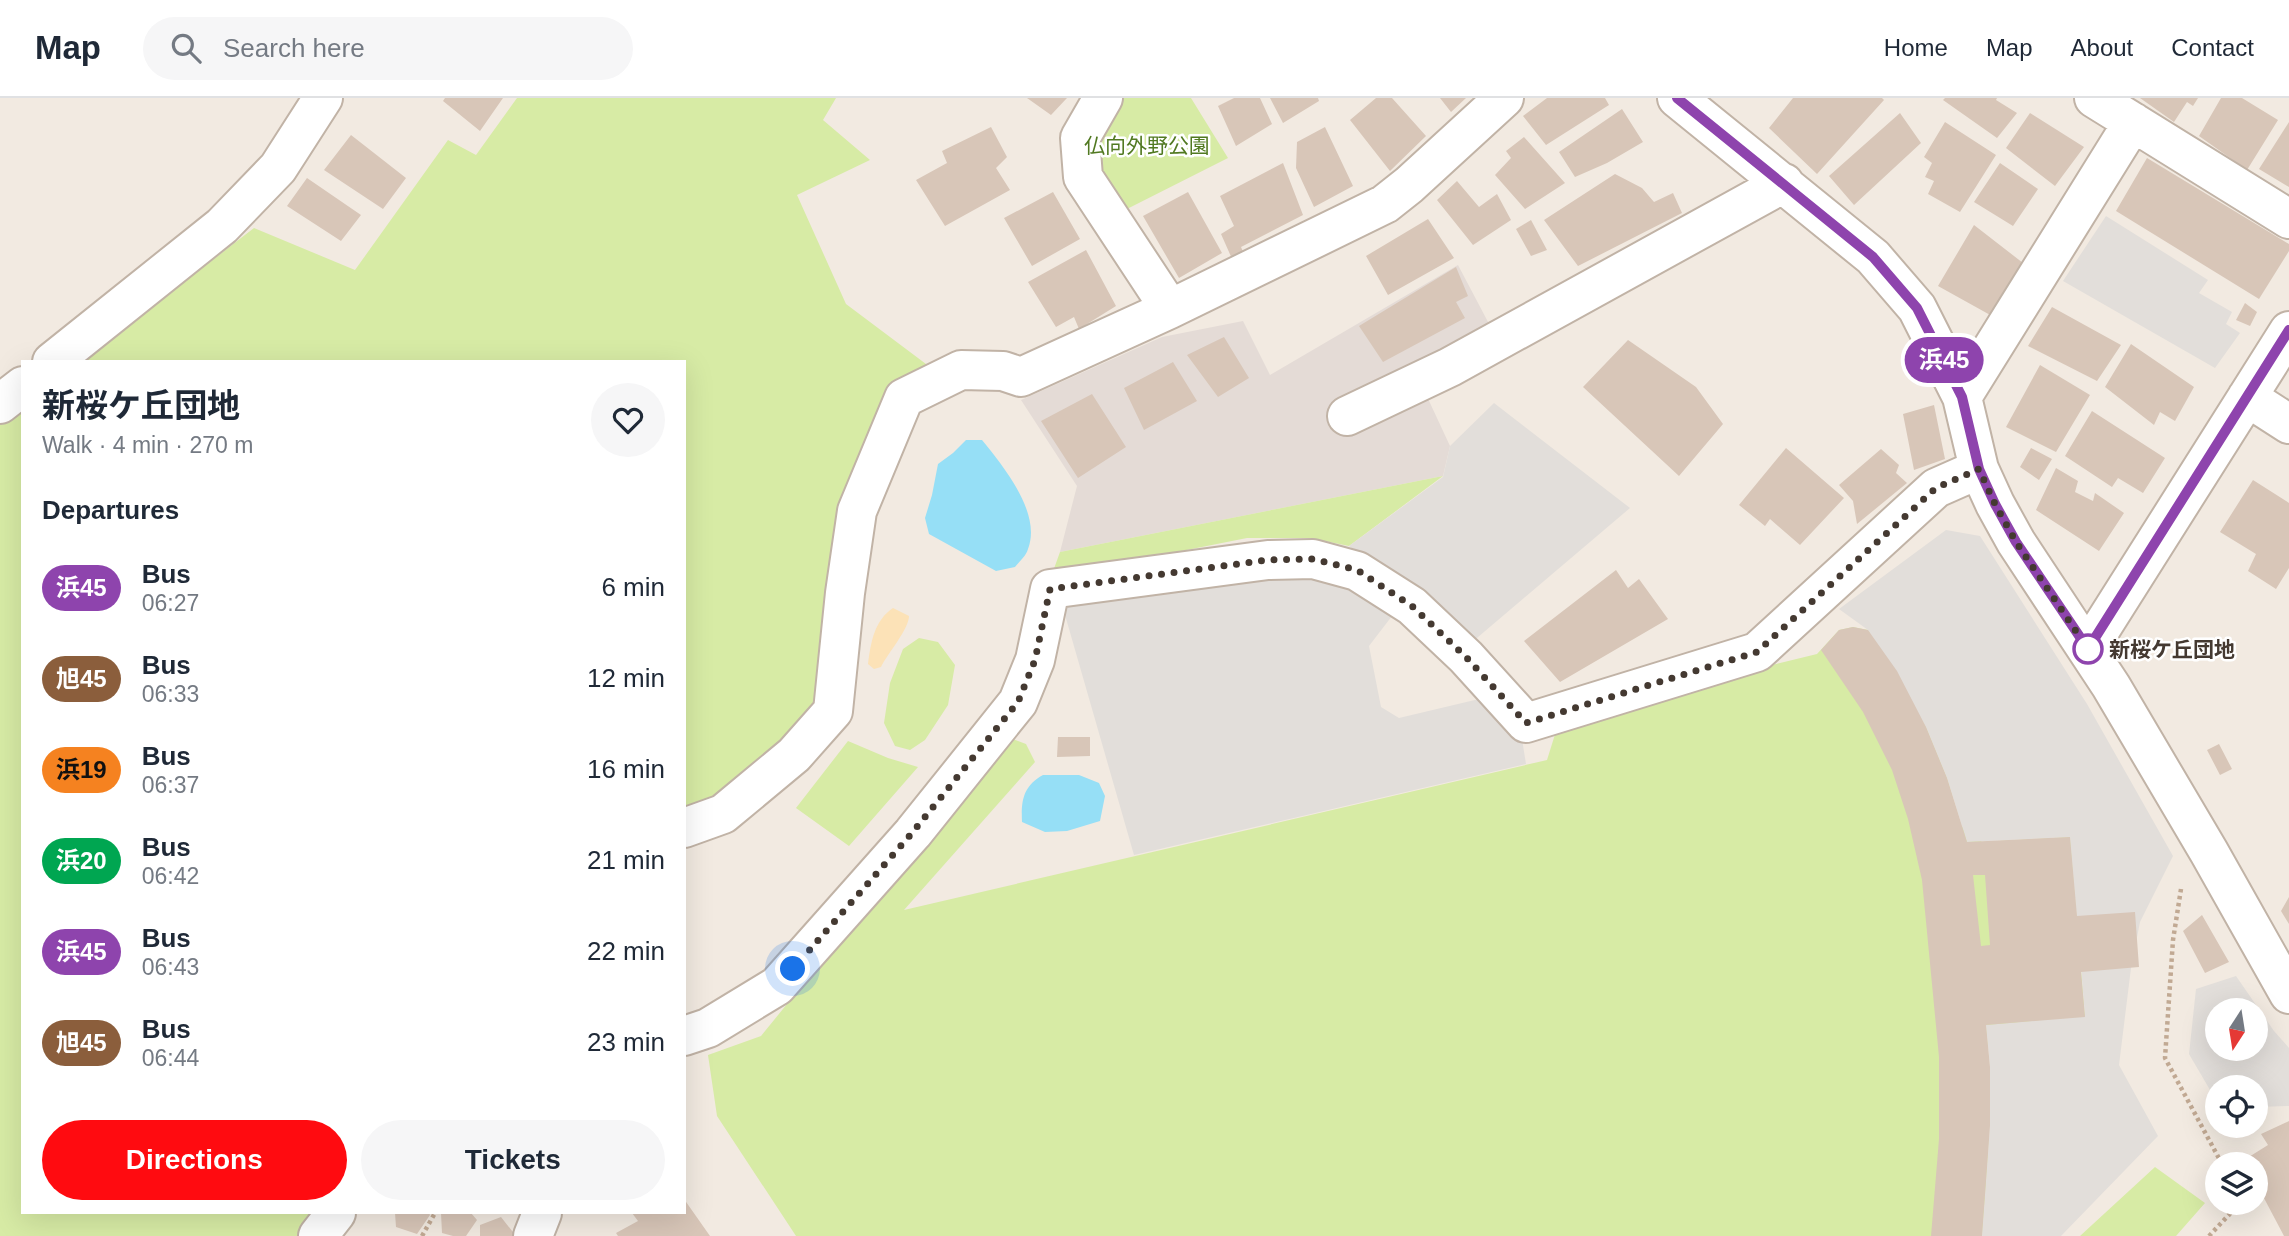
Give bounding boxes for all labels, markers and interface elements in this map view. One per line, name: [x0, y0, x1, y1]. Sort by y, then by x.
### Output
search box: [143, 17, 633, 80]
text: Map: [35, 29, 101, 66]
icon: search: [167, 29, 205, 67]
text: Search here: [223, 33, 365, 63]
text: Home: [1884, 34, 1948, 61]
text: Map: [1986, 34, 2033, 61]
text: About: [2071, 34, 2133, 61]
text: Contact: [2171, 34, 2254, 61]
park label: 仏向外野公園: [1084, 134, 1210, 157]
line badge: 浜45: [1904, 337, 1984, 383]
text: 浜45: [1919, 346, 1969, 373]
button: heart: [591, 383, 665, 457]
text: 新桜ケ丘団地: [42, 387, 240, 424]
text: Walk · 4 min · 270 m: [42, 432, 253, 458]
text: Departures: [42, 495, 179, 525]
text: Bus: [142, 559, 191, 589]
text: 6 min: [601, 572, 665, 602]
text: 浜45: [56, 574, 107, 601]
text: 06:27: [142, 590, 199, 616]
marker: 新桜ケ丘団地: [2073, 634, 2103, 664]
place label: 新桜ケ丘団地: [2109, 638, 2235, 661]
text: Bus: [142, 650, 191, 680]
text: 12 min: [587, 663, 665, 693]
text: 旭45: [56, 665, 107, 692]
text: 06:33: [142, 681, 199, 707]
text: Bus: [142, 741, 191, 771]
text: 16 min: [587, 754, 665, 784]
text: 浜19: [56, 756, 107, 783]
text: 06:37: [142, 772, 199, 798]
text: Bus: [142, 832, 191, 862]
text: 21 min: [587, 845, 665, 875]
text: 浜20: [56, 847, 107, 874]
text: 06:42: [142, 863, 199, 889]
text: Bus: [142, 923, 191, 953]
text: 22 min: [587, 936, 665, 966]
text: 浜45: [56, 938, 107, 965]
your location: [775, 951, 810, 986]
text: 06:43: [142, 954, 199, 980]
north arrow: [2205, 998, 2268, 1060]
map controls: [2205, 998, 2268, 1215]
text: Bus: [142, 1014, 191, 1044]
text: 23 min: [587, 1027, 665, 1057]
text: 旭45: [56, 1029, 107, 1056]
text: 06:44: [142, 1045, 199, 1071]
button: locate: [2205, 1075, 2268, 1138]
button: Directions: [42, 1120, 347, 1200]
button: Tickets: [361, 1120, 665, 1200]
button: layers: [2205, 1152, 2268, 1215]

